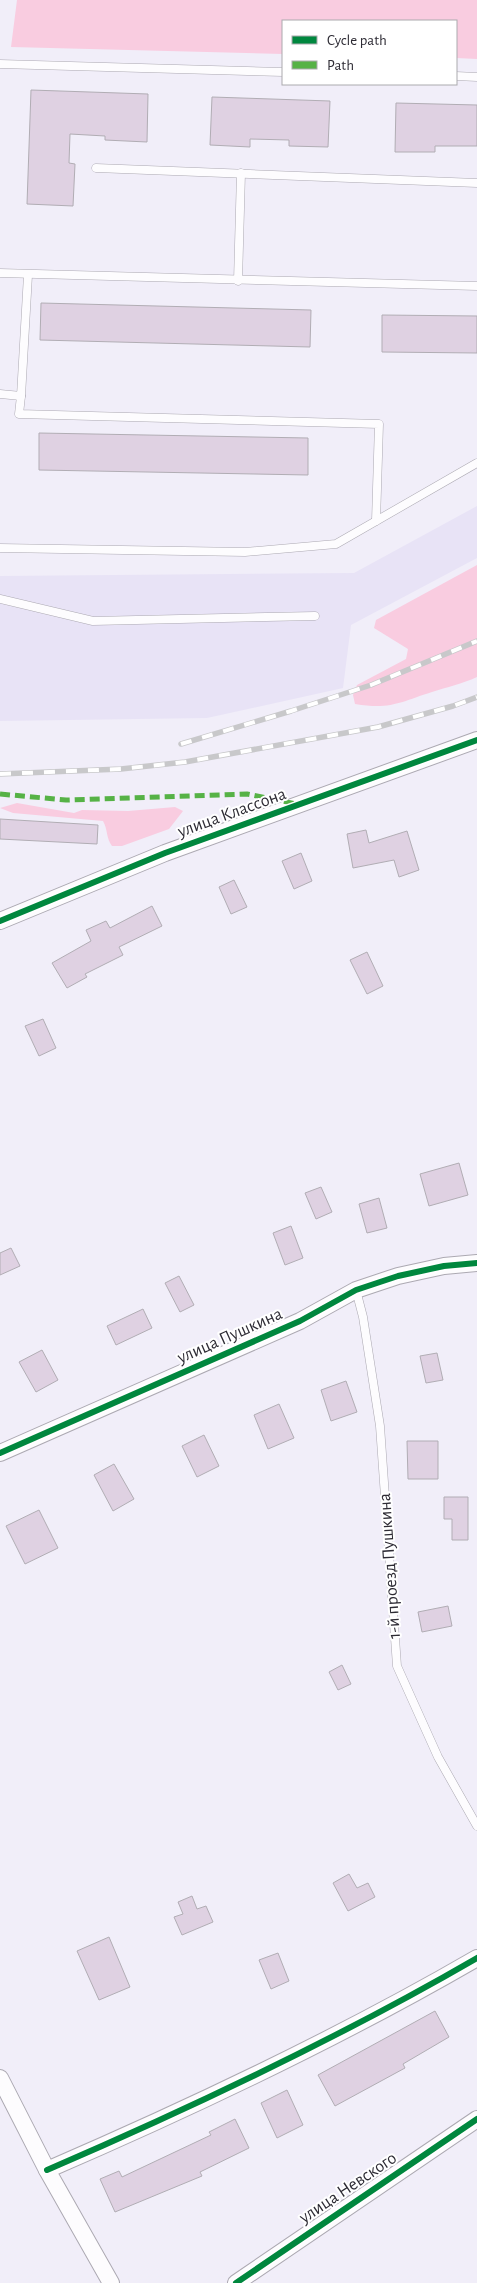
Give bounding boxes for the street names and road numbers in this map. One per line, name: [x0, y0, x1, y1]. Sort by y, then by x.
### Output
street label: улица Классона: [174, 785, 289, 841]
street label: улица Пушкина: [174, 1305, 285, 1368]
street label: 1-й проезд Пушкина: [376, 1493, 404, 1639]
street label: улица Невского: [295, 2149, 400, 2228]

